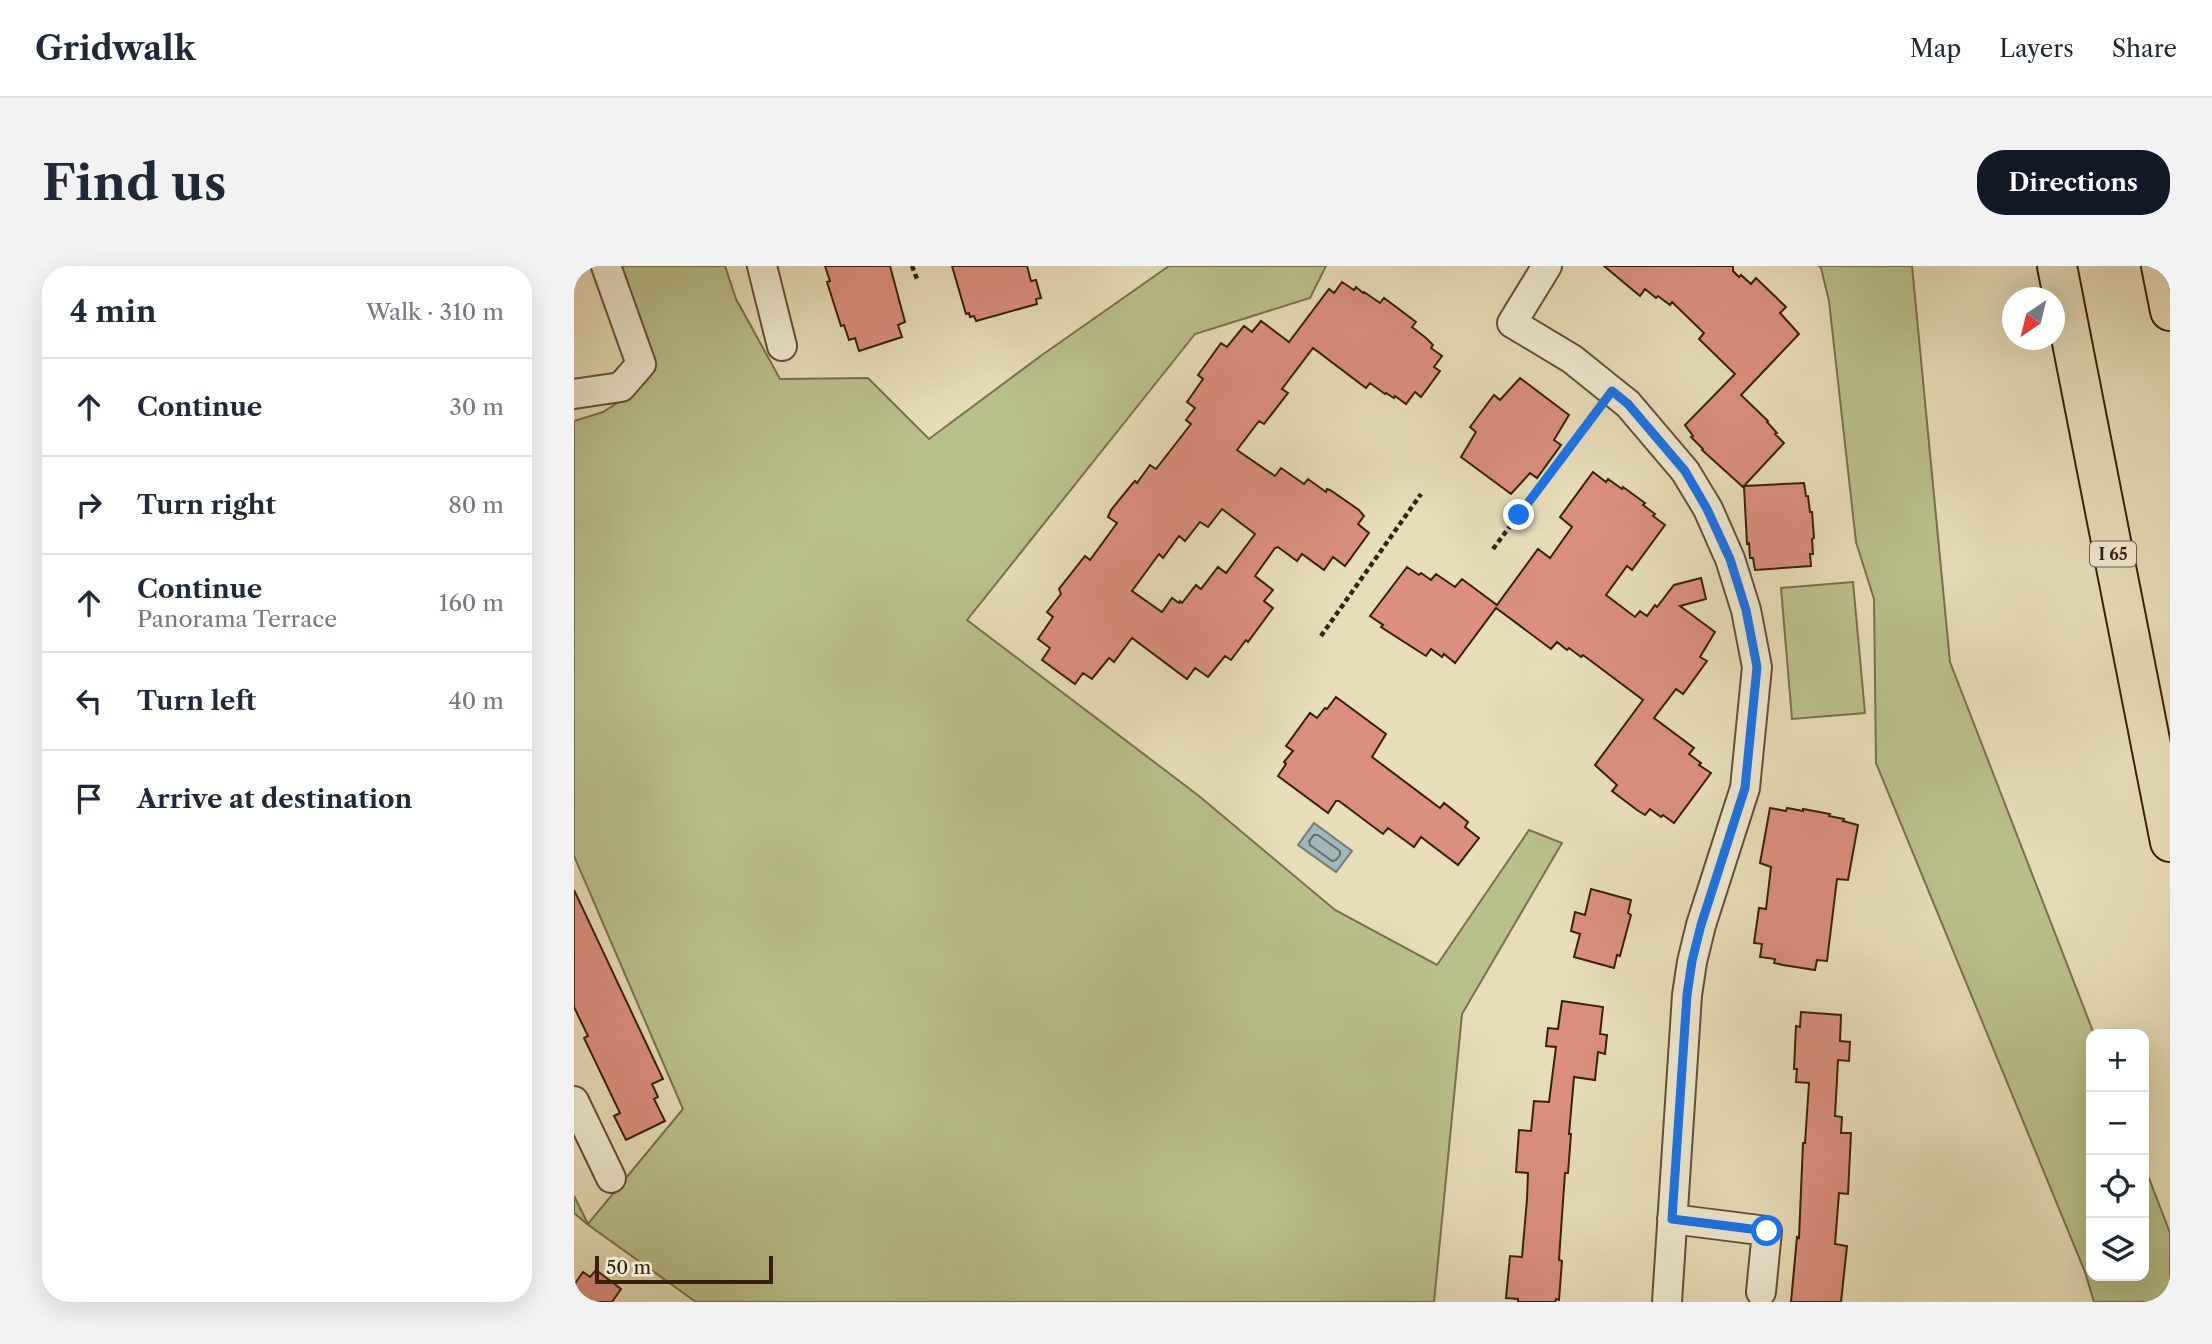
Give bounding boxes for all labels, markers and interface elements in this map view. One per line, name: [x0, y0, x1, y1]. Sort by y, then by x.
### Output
text: Gridwalk: [35, 28, 196, 69]
text: Map: [1910, 34, 1961, 63]
text: Layers: [1999, 34, 2074, 63]
text: Share: [2112, 34, 2177, 63]
button: Directions: [1977, 150, 2170, 215]
text: Find us: [42, 152, 226, 213]
north arrow: [2002, 287, 2065, 350]
text: 4 min: [70, 293, 156, 330]
text: Walk · 310 m: [366, 298, 504, 326]
icon: ahead: [70, 388, 108, 426]
text: Continue: [137, 391, 262, 423]
text: 30 m: [449, 393, 504, 421]
icon: right: [70, 486, 108, 524]
text: Turn right: [137, 489, 276, 521]
text: 80 m: [448, 491, 504, 519]
route end: [1503, 499, 1534, 530]
road number: I 65: [2090, 542, 2136, 566]
text: Continue: [137, 573, 262, 605]
icon: ahead: [70, 584, 108, 622]
text: 160 m: [439, 589, 504, 617]
text: Panorama Terrace: [137, 605, 337, 633]
icon: left: [70, 682, 108, 720]
text: Turn left: [137, 685, 256, 717]
text: 40 m: [449, 687, 504, 715]
icon: arrive: [70, 780, 108, 818]
text: Arrive at destination: [137, 783, 412, 815]
map controls: [2086, 1029, 2149, 1281]
button: +: [2086, 1029, 2149, 1092]
button: −: [2086, 1092, 2149, 1155]
button: locate: [2086, 1155, 2149, 1218]
route start: [1751, 1215, 1782, 1246]
button: layers: [2086, 1218, 2149, 1281]
scale bar: [595, 1253, 774, 1285]
text: 50 m: [606, 1256, 651, 1279]

